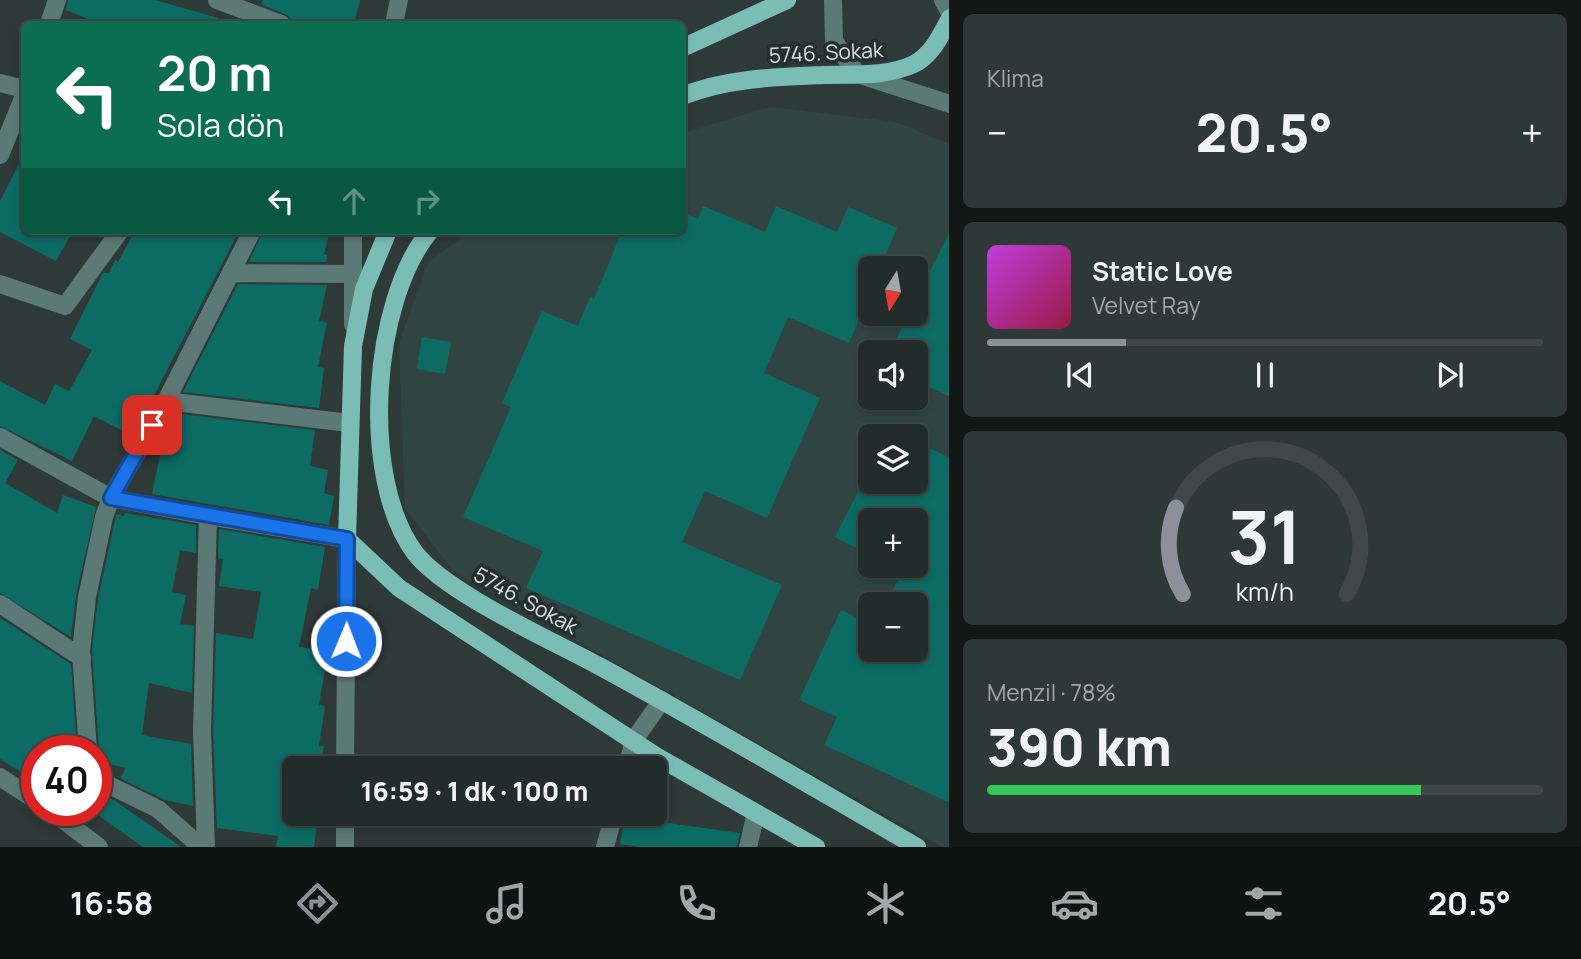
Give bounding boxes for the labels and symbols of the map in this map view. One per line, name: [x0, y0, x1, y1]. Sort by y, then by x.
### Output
street label: 5746. Sokak: [768, 35, 885, 69]
north arrow: [858, 256, 928, 326]
pin: [122, 395, 182, 455]
street label: 5746. Sokak: [469, 560, 583, 640]
position arrow: [309, 604, 383, 678]
speed limit sign: 40: [21, 735, 112, 826]

